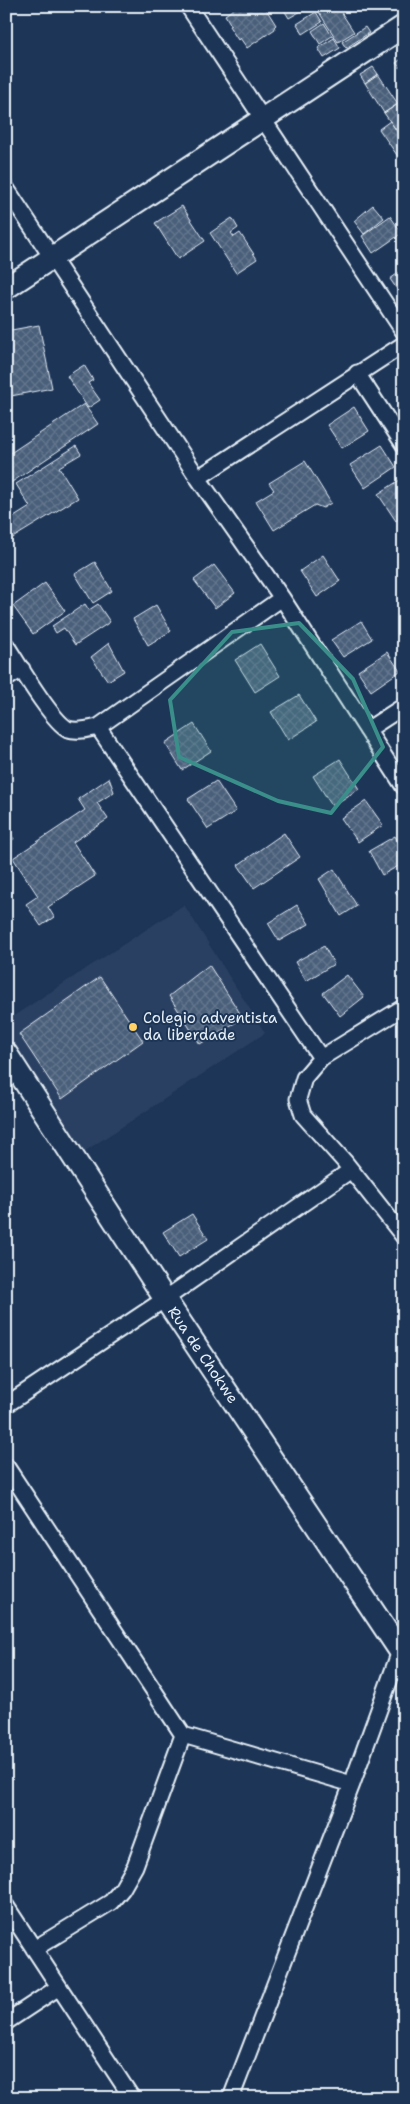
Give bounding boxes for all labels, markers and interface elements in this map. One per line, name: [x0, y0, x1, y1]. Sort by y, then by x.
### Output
place label: Colegio adventista da liberdade: [143, 1008, 278, 1045]
marker: Colegio adventista da liberdade: [127, 1021, 139, 1033]
street label: Rua de Chokwe: [163, 1303, 243, 1407]

